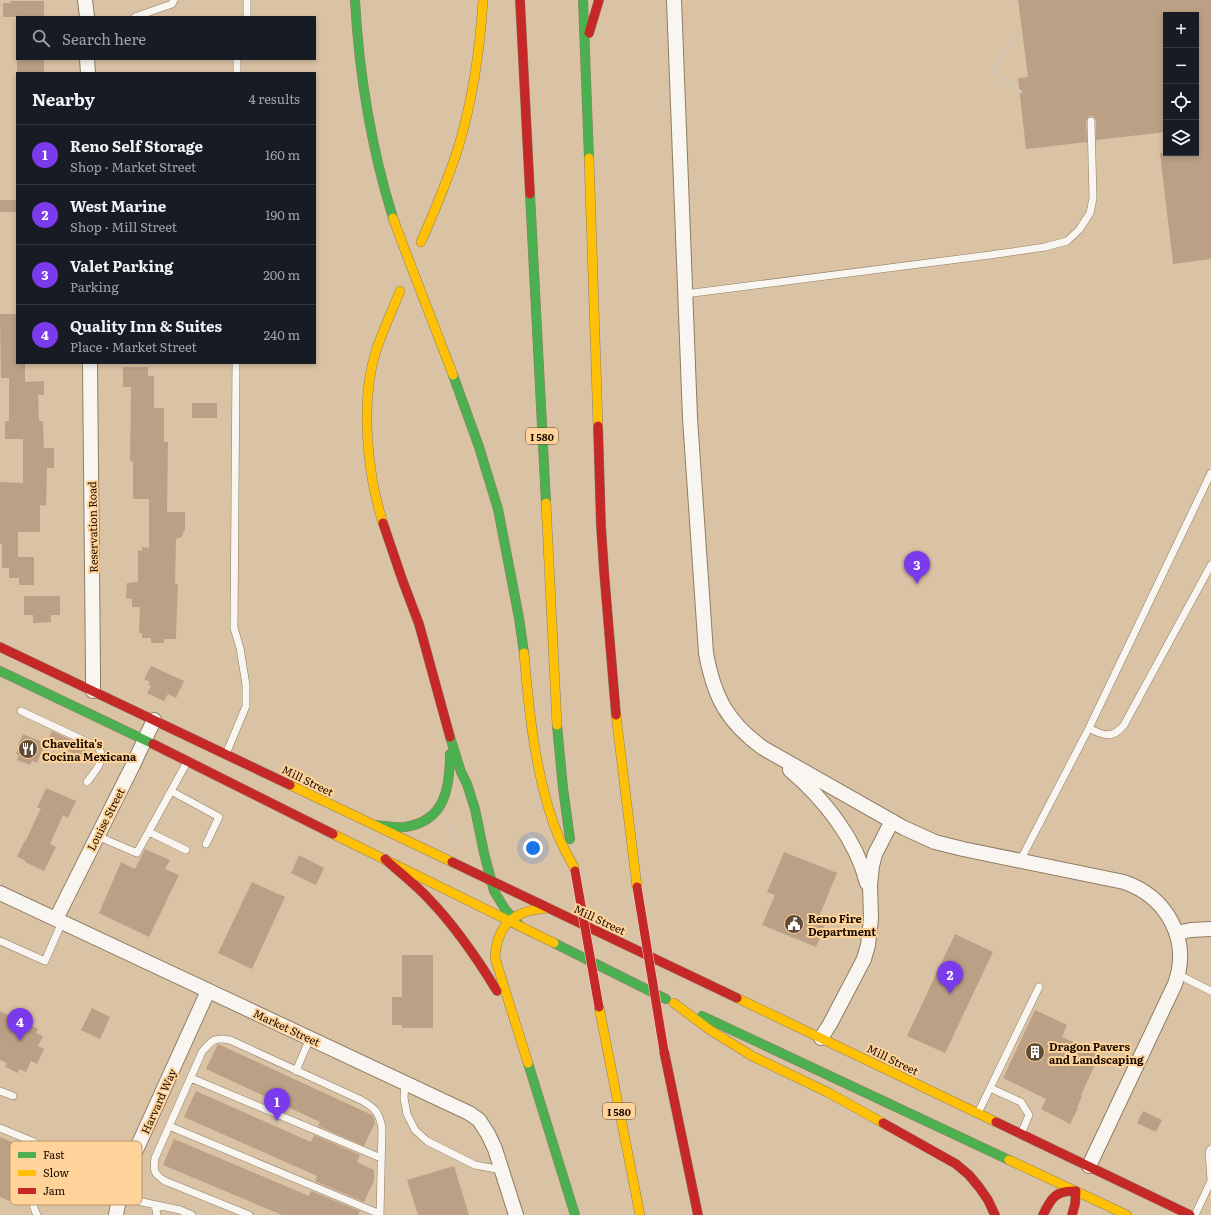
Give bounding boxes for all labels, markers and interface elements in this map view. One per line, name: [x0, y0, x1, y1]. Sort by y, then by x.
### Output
map controls: [1163, 12, 1199, 156]
button: +: [1163, 12, 1199, 48]
search box: [16, 16, 316, 60]
icon: search: [30, 27, 52, 49]
text: Search here: [62, 27, 146, 50]
button: −: [1163, 48, 1199, 84]
button: locate: [1163, 84, 1199, 120]
text: Nearby: [32, 86, 95, 111]
text: 4 results: [249, 89, 300, 108]
button: layers: [1163, 120, 1199, 156]
text: Reno Self Storage: [70, 134, 203, 157]
text: 1: [42, 145, 48, 164]
text: 160 m: [265, 145, 300, 164]
text: Shop · Market Street: [70, 157, 196, 176]
text: West Marine: [70, 194, 166, 217]
text: 2: [42, 205, 48, 224]
text: 190 m: [265, 205, 300, 224]
text: Shop · Mill Street: [70, 217, 177, 236]
text: Valet Parking: [70, 254, 173, 277]
text: 3: [41, 265, 49, 284]
text: 200 m: [263, 265, 300, 284]
text: Parking: [70, 277, 119, 296]
text: Quality Inn & Suites: [70, 314, 222, 337]
text: 4: [41, 325, 49, 344]
text: 240 m: [264, 325, 300, 344]
text: Place · Market Street: [70, 337, 197, 356]
road number: I 580: [526, 428, 558, 444]
street label: Reservation Road: [83, 481, 101, 573]
pin: 3: [904, 551, 930, 584]
place label: Chavelita's Cocina Mexicana: [42, 735, 137, 764]
restaurant icon: Chavelita's Cocina Mexicana: [17, 738, 39, 760]
street label: Mill Street: [279, 761, 337, 800]
street label: Louise Street: [82, 784, 128, 853]
your location: [523, 838, 543, 858]
street label: Mill Street: [571, 900, 629, 938]
place label: Reno Fire Department: [808, 910, 876, 939]
public building icon: Reno Fire Department: [783, 913, 805, 935]
pin: 2: [937, 961, 963, 994]
street label: Market Street: [251, 1005, 323, 1050]
pin: 4: [7, 1008, 33, 1041]
place label: Dragon Pavers and Landscaping: [1049, 1038, 1144, 1067]
street label: Mill Street: [864, 1040, 922, 1079]
building icon: Dragon Pavers and Landscaping: [1024, 1041, 1046, 1063]
street label: Harvard Way: [136, 1065, 180, 1136]
pin: 1: [264, 1088, 290, 1121]
road number: I 580: [603, 1103, 635, 1119]
legend: [10, 1141, 142, 1205]
text: Fast: [43, 1146, 65, 1162]
text: Slow: [43, 1164, 69, 1180]
text: Jam: [43, 1182, 66, 1198]

